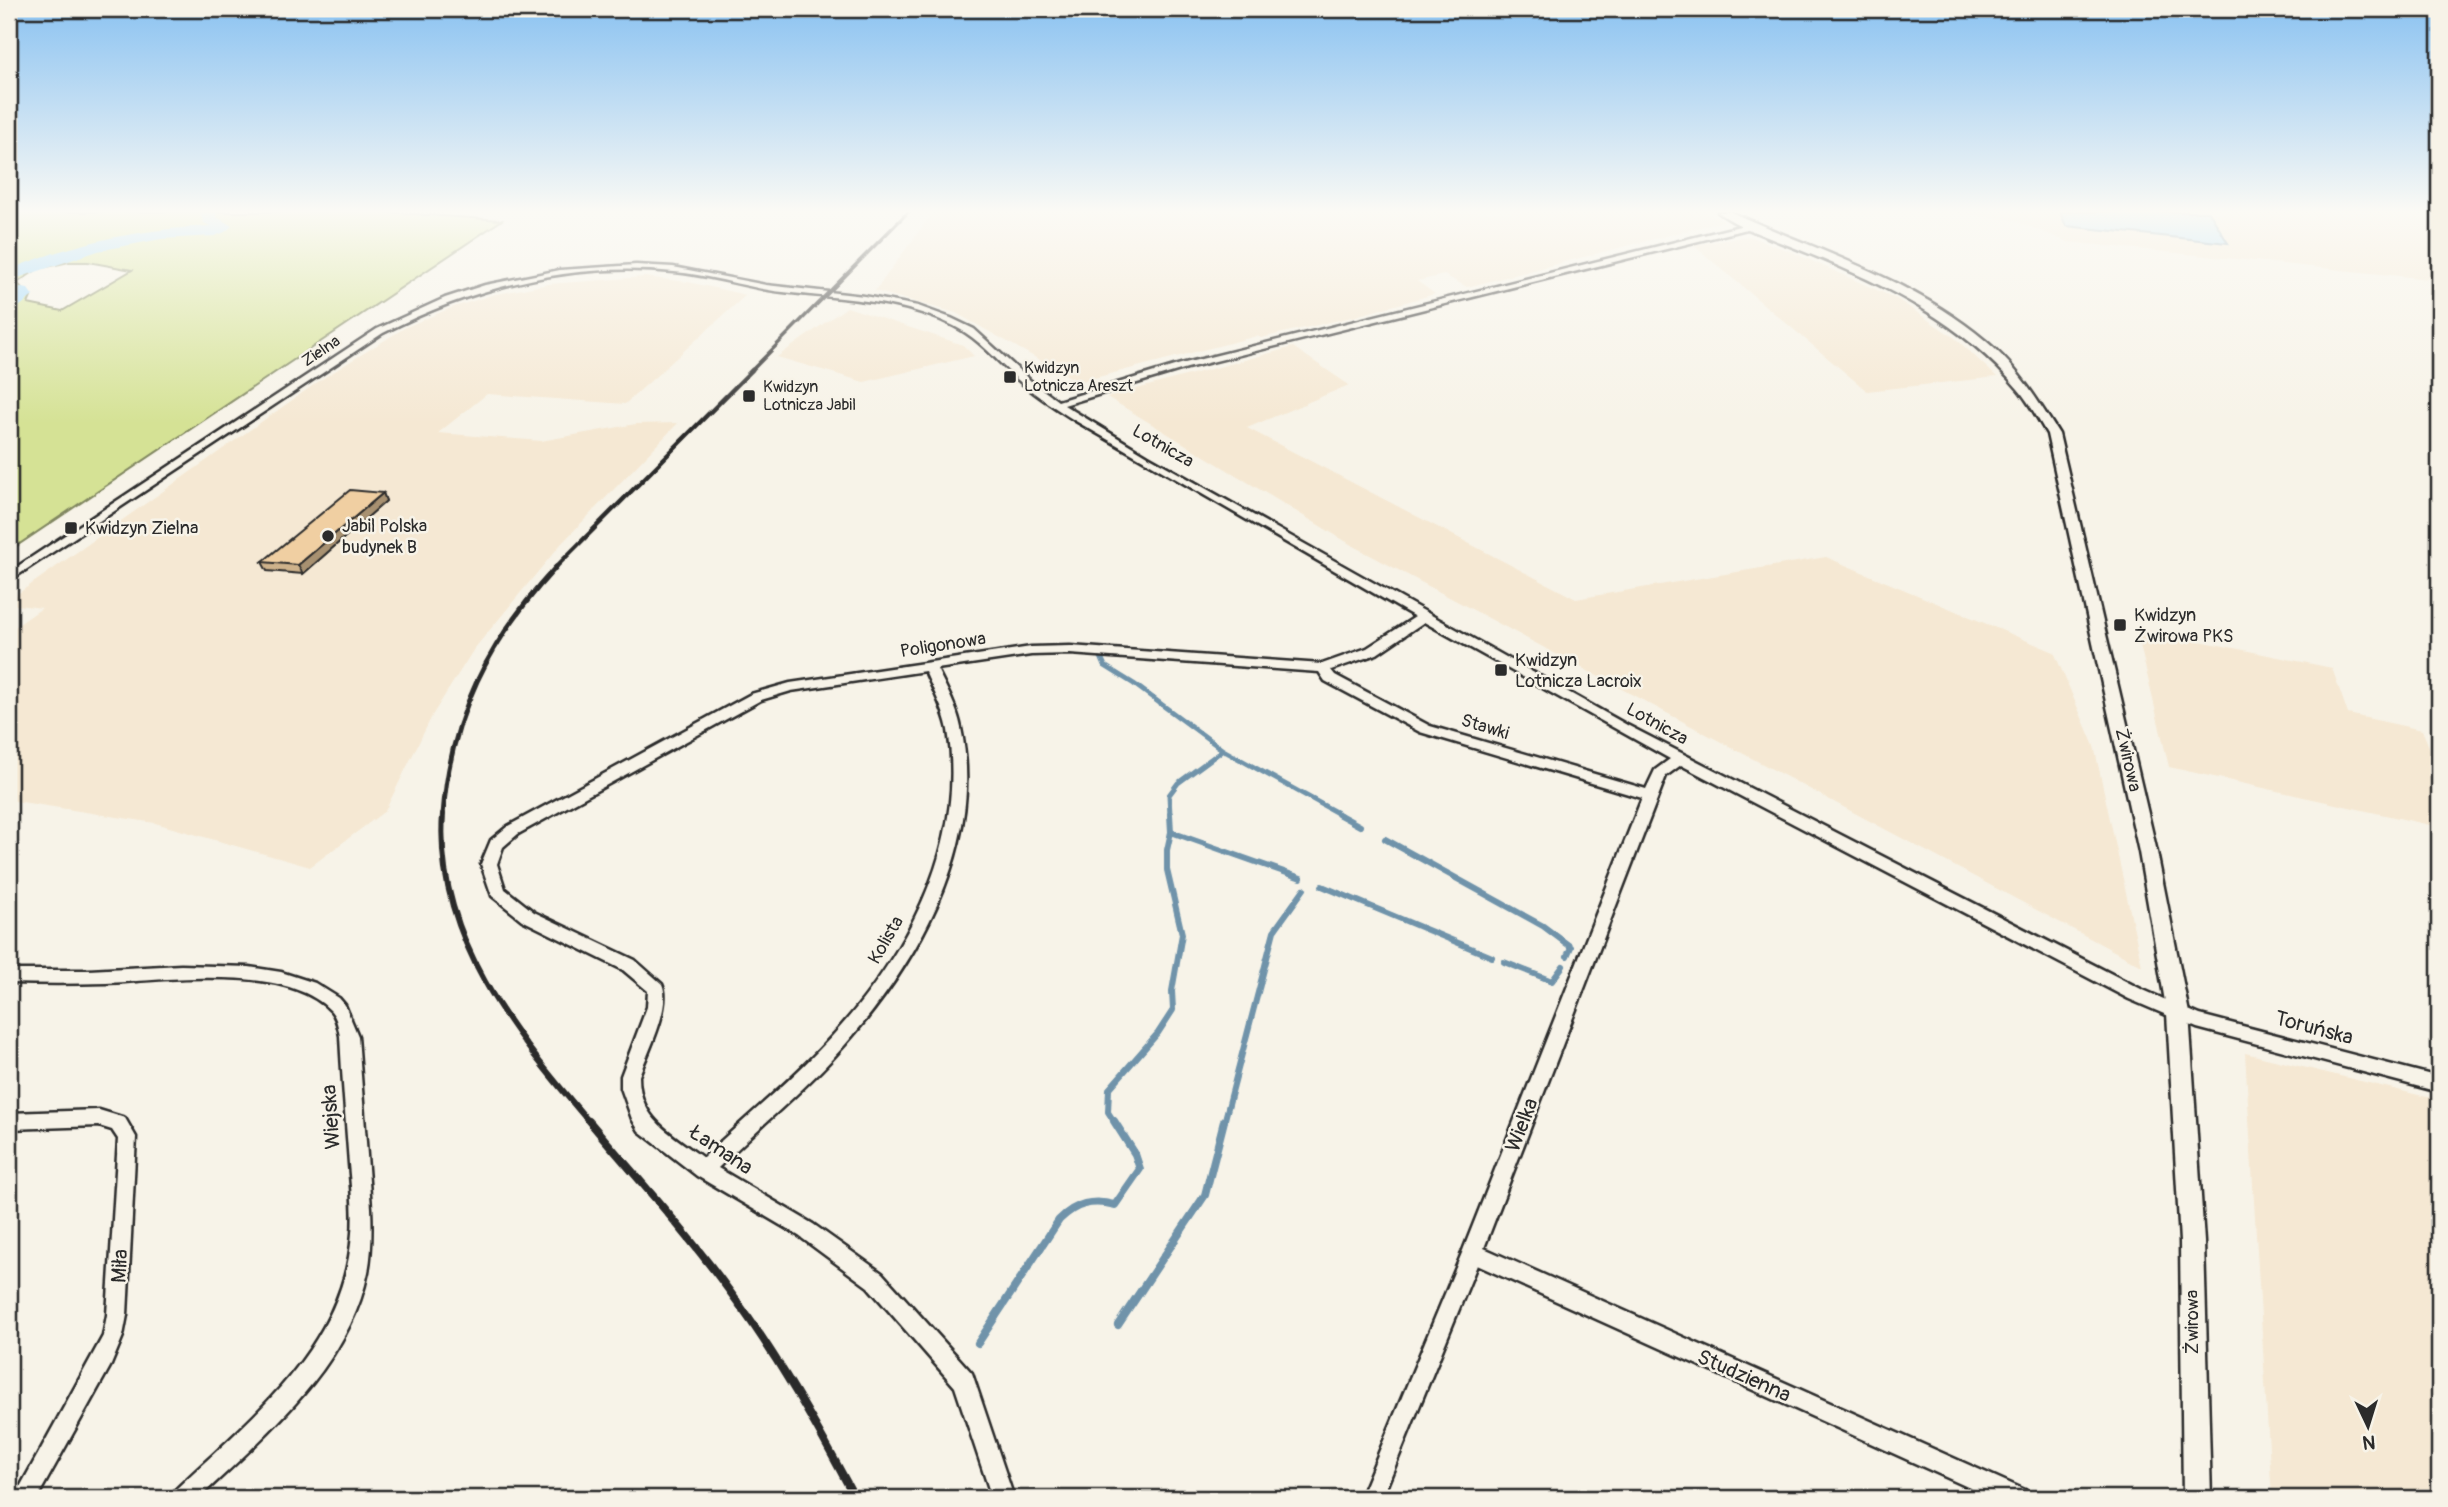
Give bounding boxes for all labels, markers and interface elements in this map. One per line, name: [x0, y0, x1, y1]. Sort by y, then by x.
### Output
street label: Zielna: [298, 331, 344, 371]
place label: Kwidzyn Lotnicza Areszt: [1024, 358, 1133, 396]
marker: Kwidzyn Lotnicza Areszt: [1002, 369, 1018, 385]
place label: Kwidzyn Lotnicza Jabil: [763, 377, 856, 415]
marker: Kwidzyn Lotnicza Jabil: [741, 388, 757, 404]
street label: Lotnicza: [1128, 419, 1198, 473]
place label: Jabil Polska budynek B: [342, 515, 427, 559]
place label: Kwidzyn Zielna: [85, 517, 198, 540]
marker: Kwidzyn Zielna: [63, 520, 79, 536]
marker: Jabil Polska budynek B: [320, 528, 336, 544]
place label: Kwidzyn Żwirowa PKS: [2134, 604, 2233, 648]
marker: Kwidzyn Żwirowa PKS: [2112, 617, 2128, 633]
street label: Poligonowa: [899, 627, 987, 663]
place label: Kwidzyn Lotnicza Lacroix: [1515, 649, 1642, 693]
marker: Kwidzyn Lotnicza Lacroix: [1493, 662, 1509, 678]
street label: Lotnicza: [1622, 698, 1692, 750]
street label: Stawki: [1458, 709, 1512, 745]
street label: Żwirowa: [2110, 726, 2146, 794]
street label: Kolista: [863, 912, 909, 968]
street label: Toruńska: [2272, 1005, 2356, 1051]
street label: Wiejska: [315, 1084, 347, 1150]
street label: Wielka: [1499, 1094, 1545, 1156]
street label: Łamana: [682, 1118, 758, 1181]
street label: Miła: [106, 1248, 134, 1284]
street label: Żwirowa: [2181, 1290, 2204, 1354]
street label: Studzienna: [1693, 1343, 1795, 1409]
north arrow: [2332, 1392, 2402, 1462]
text: N: [2362, 1430, 2376, 1454]

